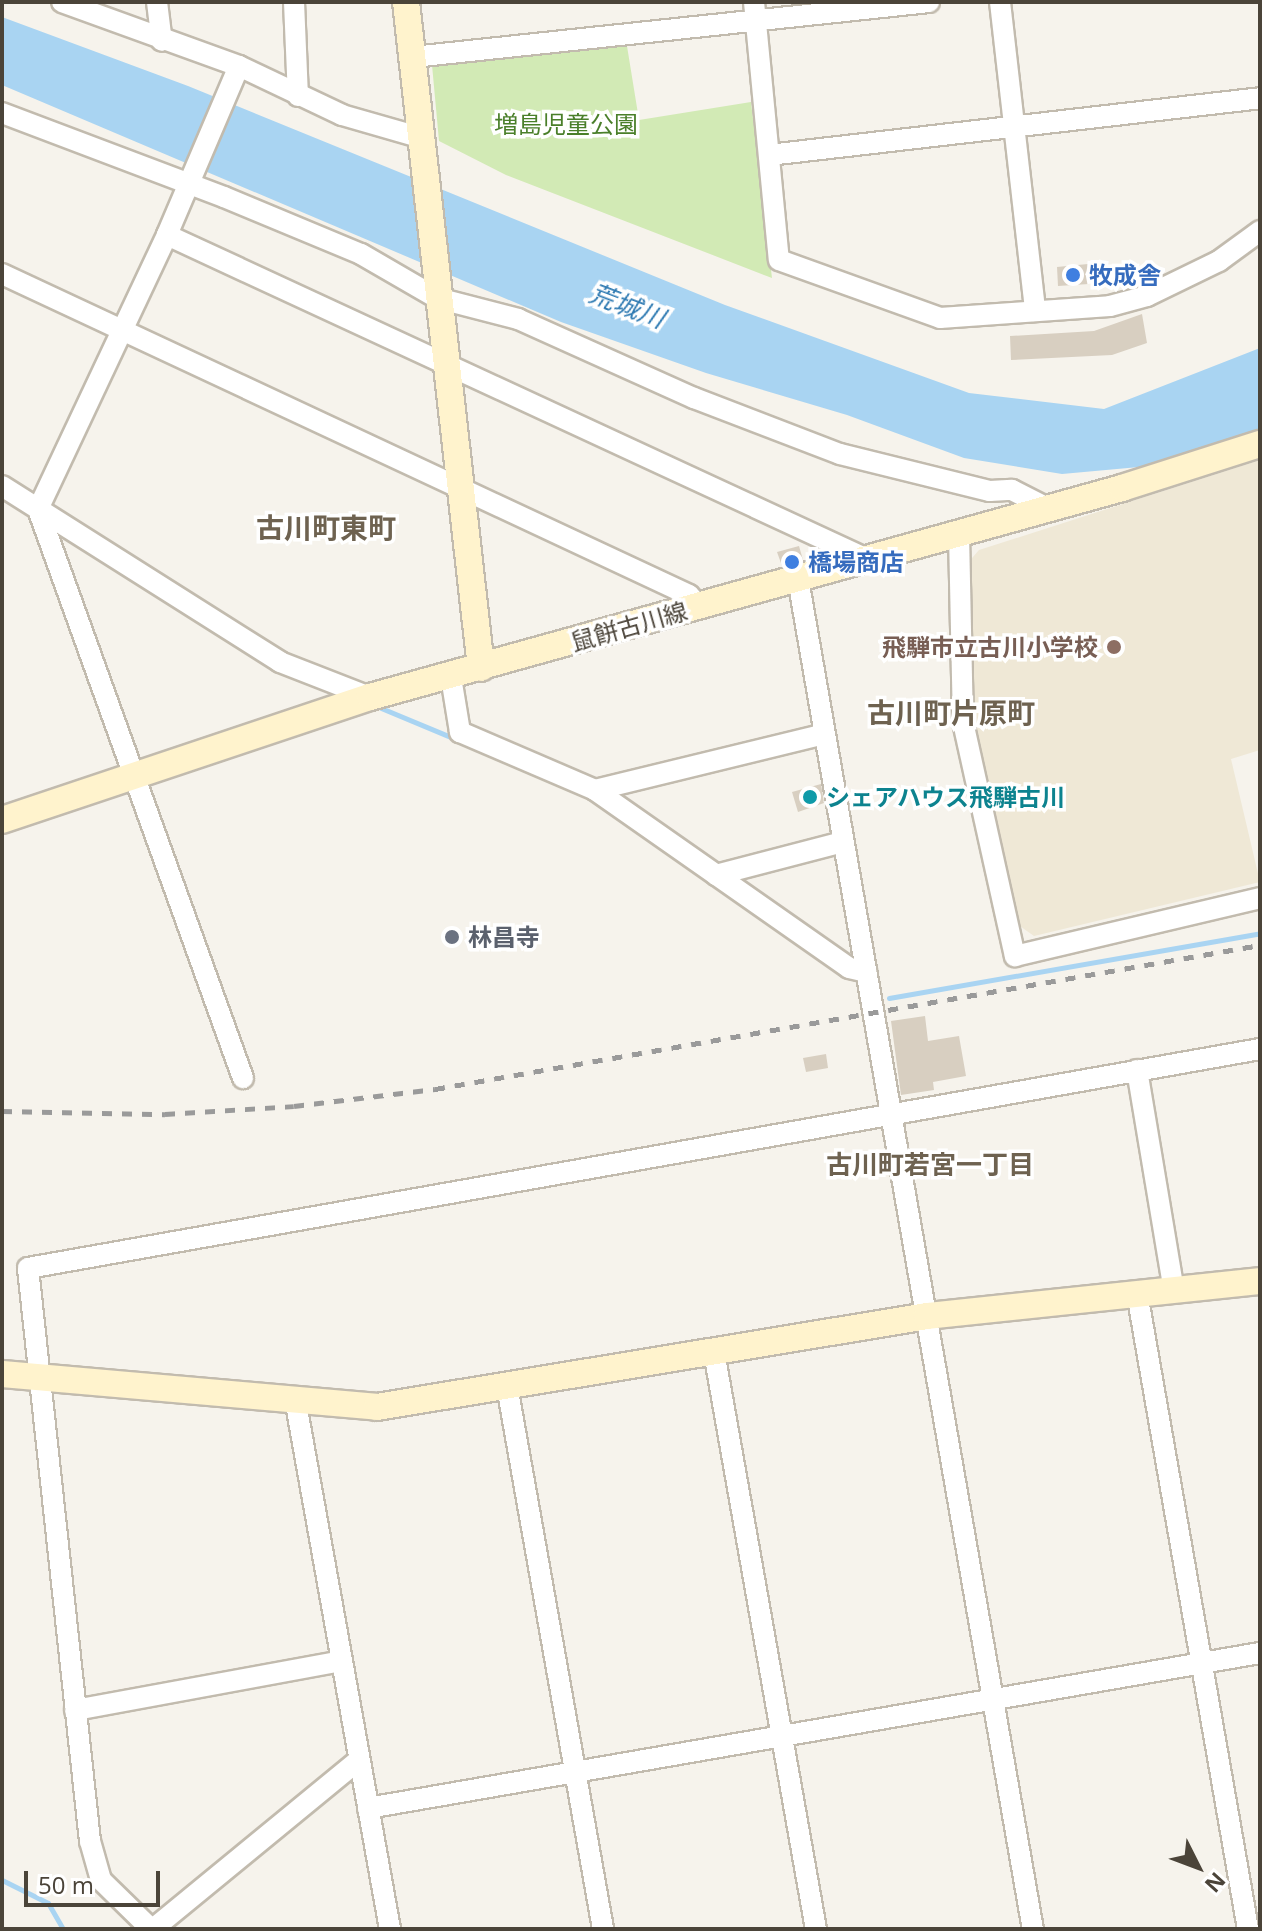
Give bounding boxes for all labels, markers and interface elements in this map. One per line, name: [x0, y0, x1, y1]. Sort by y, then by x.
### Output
park label: 増島児童公園: [494, 110, 638, 138]
place label: 牧成舎: [1089, 261, 1161, 289]
marker: 牧成舎: [1064, 266, 1082, 284]
water label: 荒城川: [585, 277, 669, 335]
district label: 古川町東町: [256, 510, 396, 544]
place label: 橋場商店: [808, 548, 904, 576]
marker: 橋場商店: [783, 553, 801, 571]
street label: 鼠餅古川線: [567, 596, 691, 656]
place label: 飛騨市立古川小学校: [882, 633, 1098, 661]
marker: 飛騨市立古川小学校: [1105, 638, 1123, 656]
district label: 古川町片原町: [867, 695, 1035, 729]
place label: シェアハウス飛騨古川: [826, 783, 1066, 811]
marker: シェアハウス飛騨古川: [801, 788, 819, 806]
place label: 林昌寺: [468, 923, 540, 951]
marker: 林昌寺: [443, 928, 461, 946]
district label: 古川町若宮一丁目: [826, 1149, 1034, 1181]
north arrow: [1158, 1827, 1238, 1907]
scale bar: [28, 1855, 164, 1905]
text: N: [1199, 1866, 1233, 1900]
text: 50 m: [38, 1868, 94, 1901]

